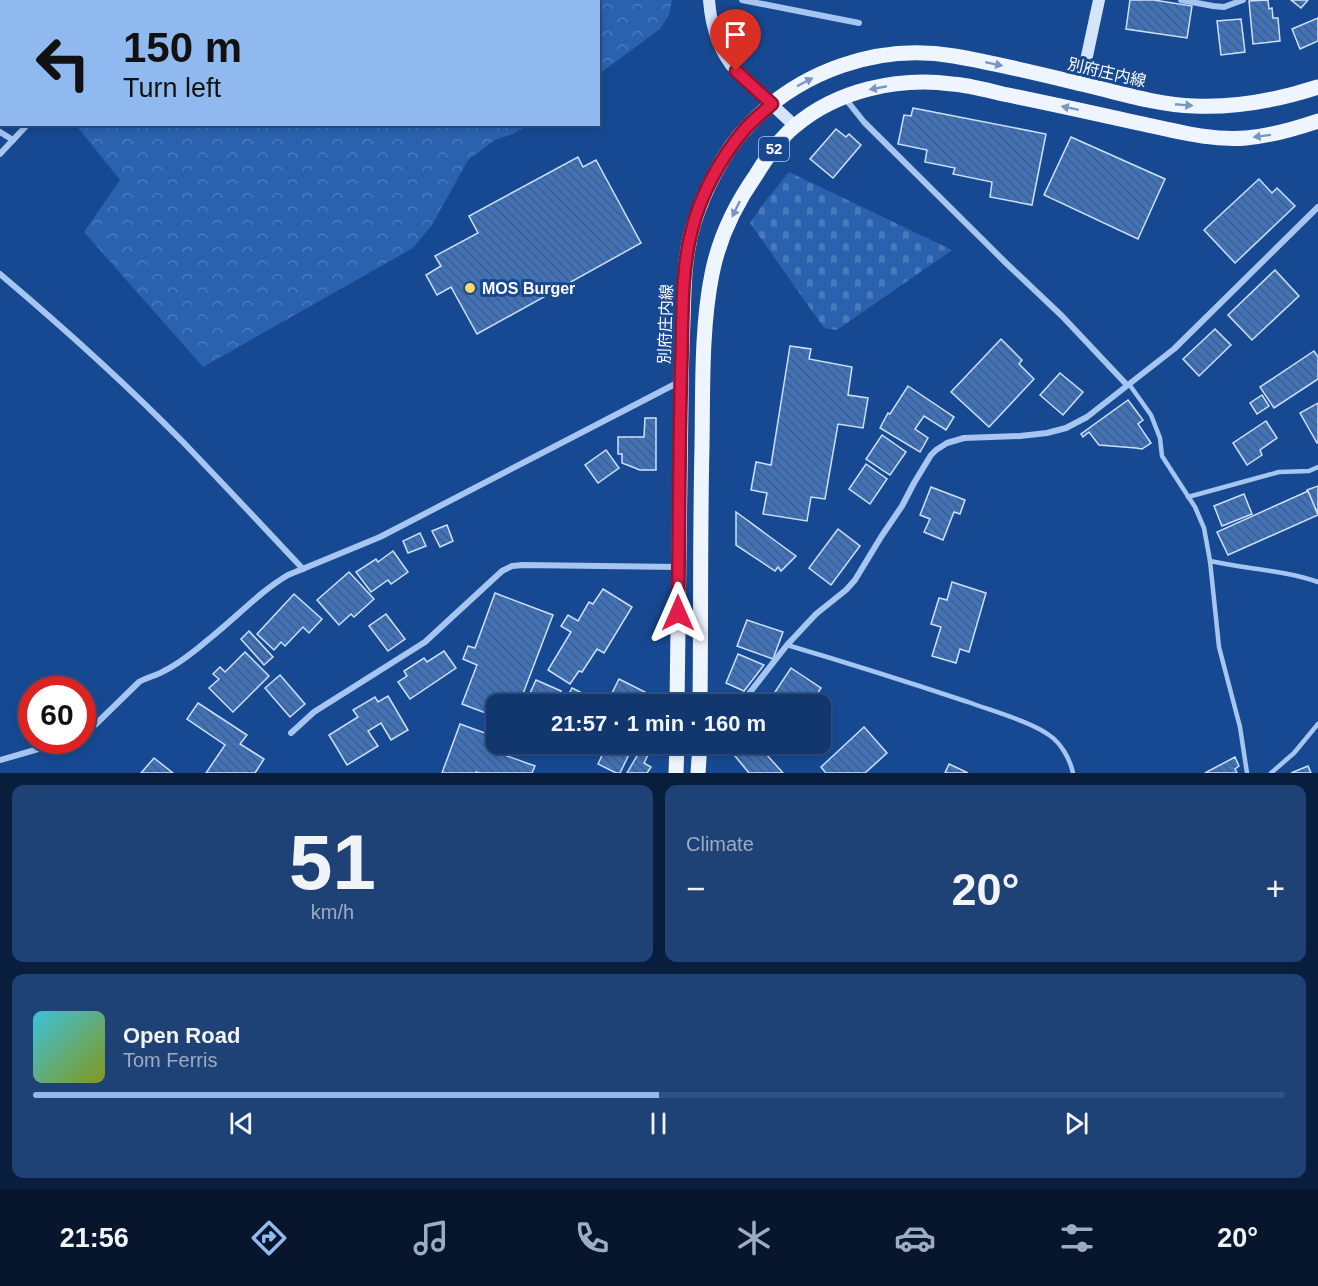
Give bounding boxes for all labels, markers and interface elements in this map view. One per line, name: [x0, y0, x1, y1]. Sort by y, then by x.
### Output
pin: [710, 9, 761, 71]
icon: arrive: [719, 18, 752, 51]
icon: left: [24, 24, 102, 102]
text: 150 m: [123, 24, 242, 71]
street label: 別府庄内線: [1066, 55, 1148, 90]
one-way arrow: [985, 60, 1003, 70]
text: Turn left: [123, 73, 221, 103]
one-way arrow: [797, 77, 814, 87]
one-way arrow: [868, 84, 887, 93]
one-way arrow: [1175, 101, 1194, 110]
one-way arrow: [1061, 102, 1079, 112]
one-way arrow: [1252, 131, 1271, 141]
road number: 52: [759, 137, 789, 161]
one-way arrow: [731, 200, 740, 217]
place label: MOS Burger: [482, 280, 575, 297]
marker: MOS Burger: [463, 281, 477, 295]
street label: 別府庄内線: [656, 284, 675, 364]
position arrow: [646, 581, 710, 645]
speed limit sign: 60: [18, 676, 96, 754]
text: 21:57 · 1 min · 160 m: [551, 711, 766, 736]
text: 51: [289, 818, 376, 906]
text: Climate: [686, 833, 754, 855]
text: 20°: [951, 864, 1020, 915]
text: −: [686, 870, 705, 907]
text: +: [1266, 870, 1285, 907]
text: km/h: [311, 901, 354, 923]
text: Open Road: [123, 1023, 240, 1048]
text: Tom Ferris: [123, 1049, 217, 1071]
icon: previous: [225, 1107, 258, 1140]
icon: pause: [642, 1107, 675, 1140]
icon: next: [1060, 1107, 1093, 1140]
icon: directions: [248, 1217, 290, 1259]
icon: music: [410, 1217, 452, 1259]
icon: phone: [571, 1217, 613, 1259]
icon: climate: [733, 1217, 775, 1259]
icon: car: [894, 1217, 936, 1259]
icon: filters: [1056, 1217, 1098, 1259]
text: 21:56: [60, 1223, 129, 1253]
text: 20°: [1217, 1223, 1258, 1253]

